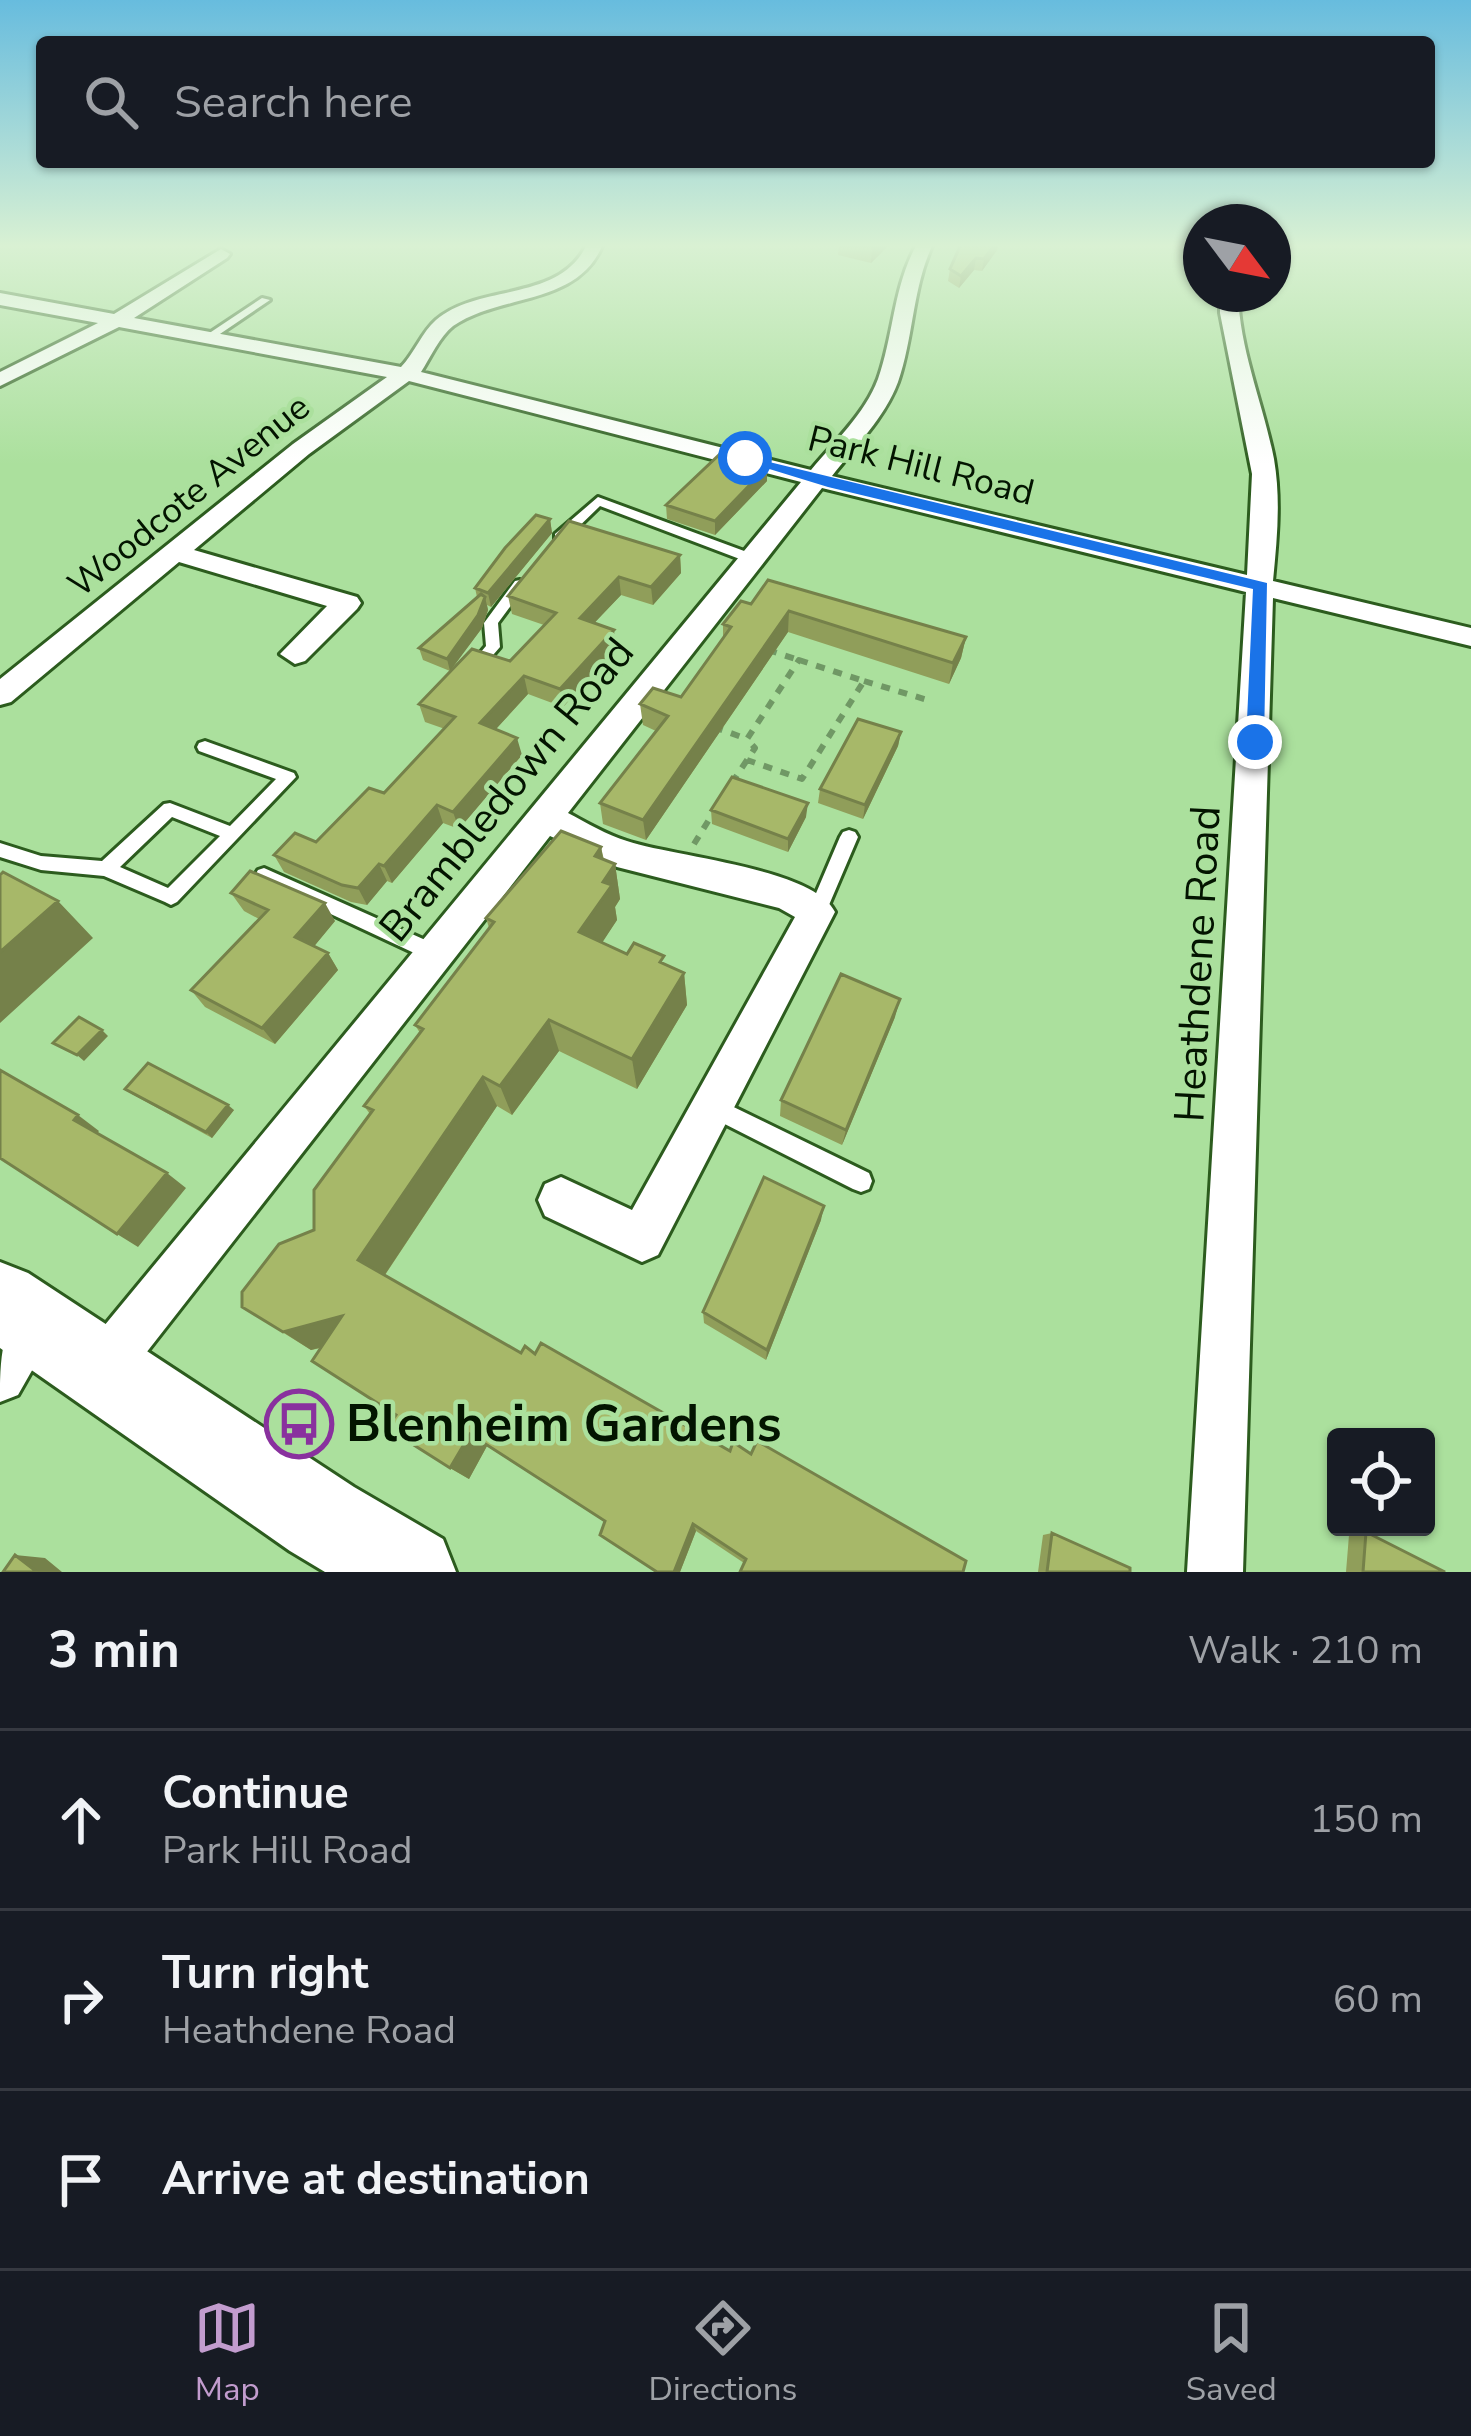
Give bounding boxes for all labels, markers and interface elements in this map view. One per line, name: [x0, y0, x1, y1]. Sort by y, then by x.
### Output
search box: [36, 36, 1435, 168]
icon: search: [78, 69, 144, 135]
text: Search here: [174, 72, 413, 133]
north arrow: [1183, 204, 1291, 312]
street label: Woodcote Avenue: [58, 383, 320, 609]
street label: Park Hill Road: [803, 414, 1039, 518]
route start: [718, 431, 772, 485]
street label: Brambledown Road: [367, 626, 647, 954]
route end: [1228, 715, 1282, 769]
street label: Heathdene Road: [1161, 804, 1235, 1124]
bus stop icon: Blenheim Gardens: [264, 1389, 334, 1459]
place label: Blenheim Gardens: [346, 1389, 782, 1459]
map controls: [1327, 1428, 1435, 1536]
button: locate: [1327, 1428, 1435, 1536]
text: 3 min: [48, 1615, 180, 1685]
text: Walk · 210 m: [1188, 1624, 1423, 1677]
text: Continue: [162, 1763, 349, 1824]
icon: ahead: [48, 1787, 114, 1853]
text: 150 m: [1309, 1793, 1423, 1846]
text: Park Hill Road: [162, 1824, 412, 1877]
text: Turn right: [162, 1943, 369, 2004]
icon: right: [48, 1967, 114, 2033]
text: 60 m: [1333, 1973, 1423, 2026]
text: Heathdene Road: [162, 2004, 456, 2057]
icon: arrive: [48, 2147, 114, 2213]
text: Arrive at destination: [162, 2149, 590, 2210]
tab: Map: [194, 2295, 260, 2412]
tab: Directions: [649, 2295, 797, 2412]
tab: Saved: [1186, 2295, 1277, 2412]

